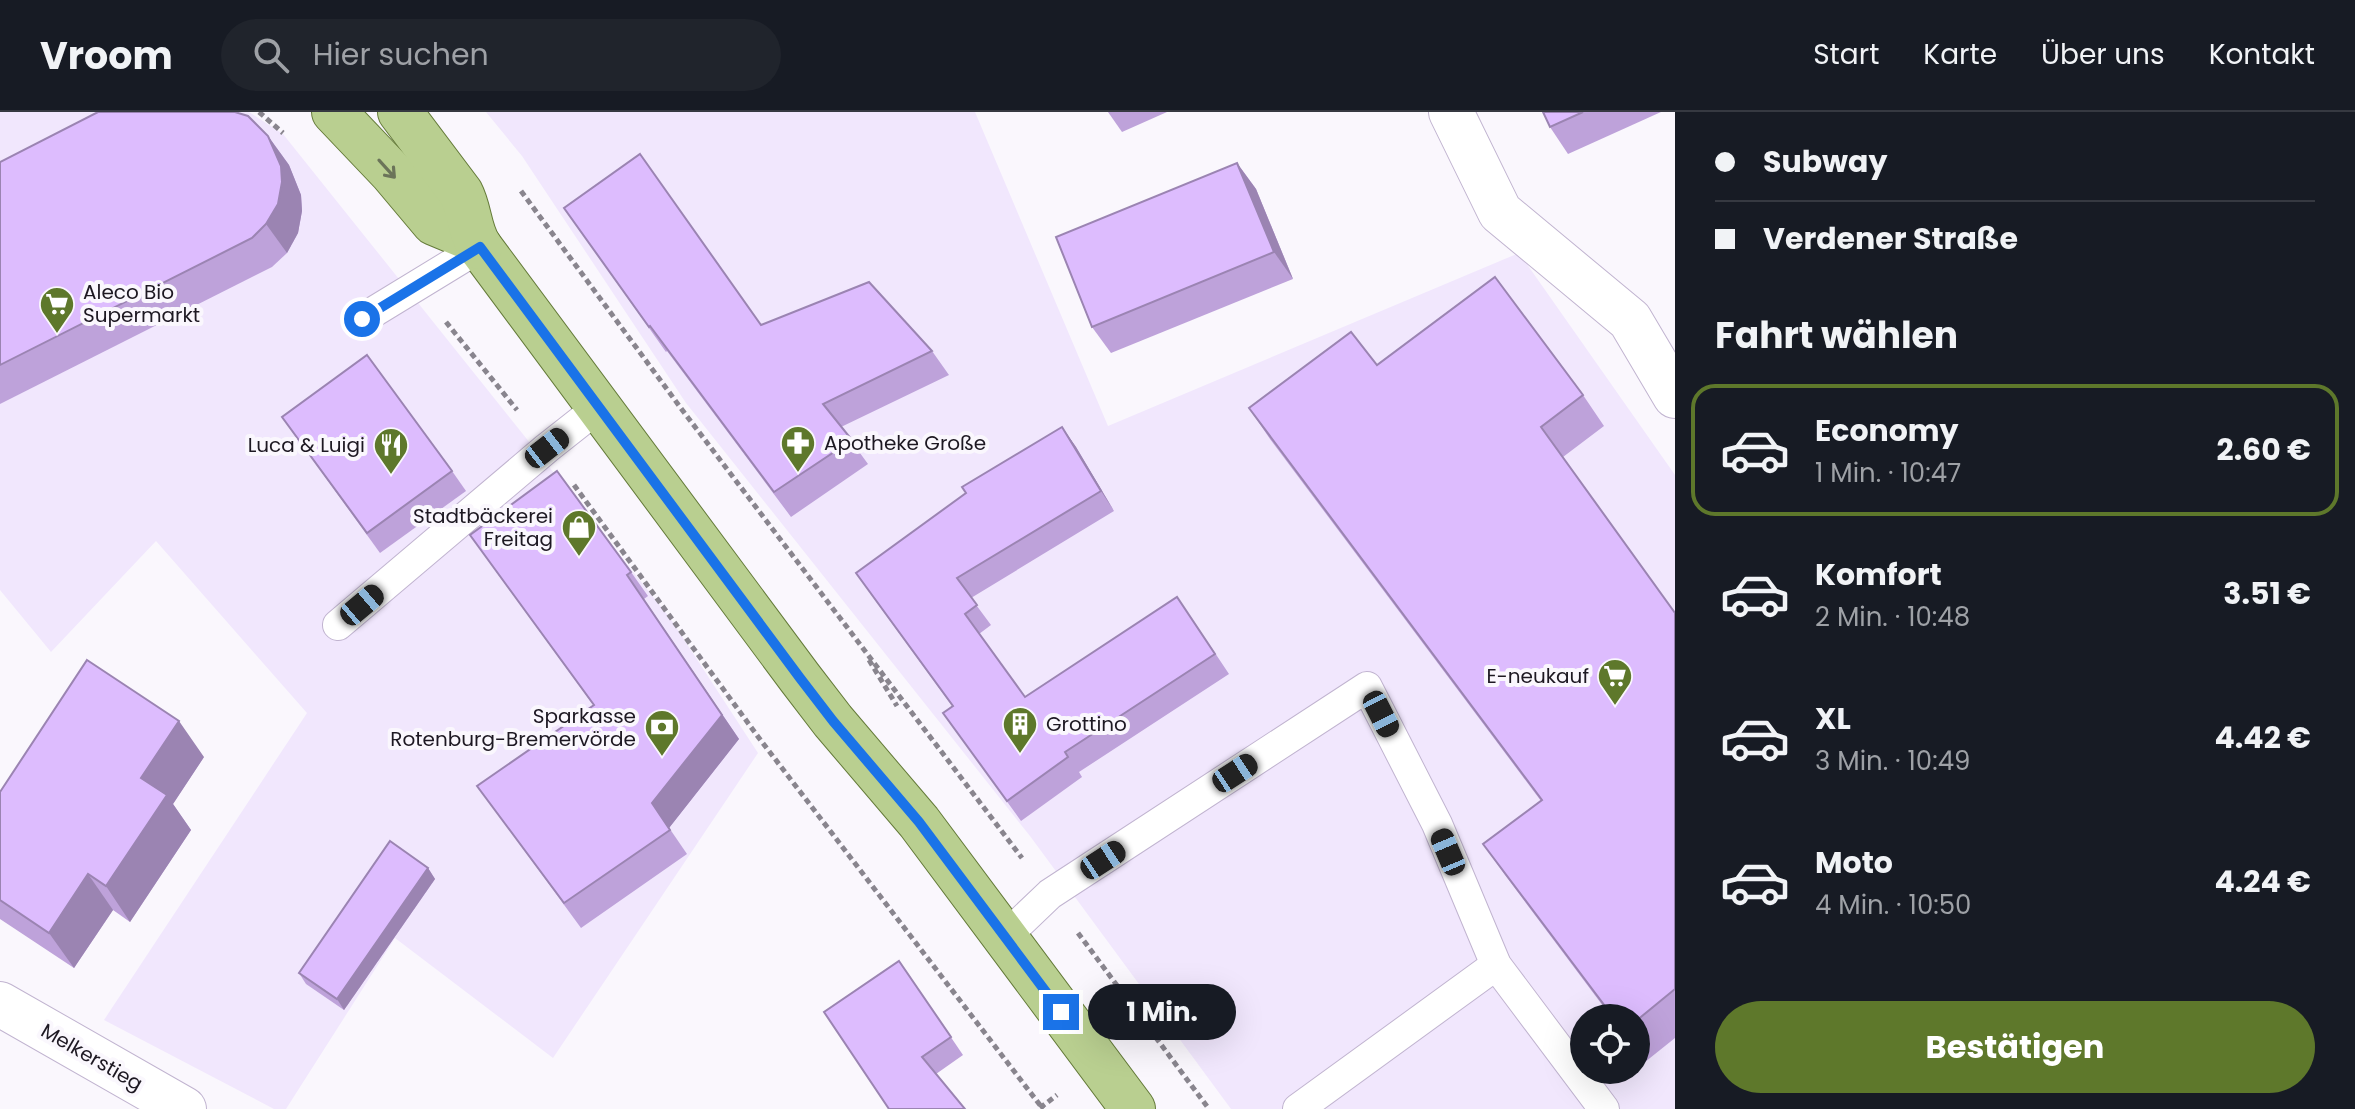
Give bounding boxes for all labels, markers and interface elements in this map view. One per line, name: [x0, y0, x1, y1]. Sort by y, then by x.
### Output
search box: [221, 19, 781, 91]
text: Vroom: [40, 29, 173, 82]
icon: search: [249, 33, 293, 77]
text: Hier suchen: [313, 33, 489, 76]
text: Start: [1813, 35, 1879, 74]
text: Karte: [1923, 35, 1997, 74]
text: Über uns: [2041, 35, 2165, 74]
text: Kontakt: [2209, 35, 2315, 74]
text: Subway: [1763, 140, 1887, 183]
one-way arrow: [378, 159, 397, 179]
text: Verdener Straße: [1763, 217, 2018, 260]
place label: Aleco Bio Supermarkt: [83, 278, 200, 329]
supermarket icon: Aleco Bio Supermarkt: [38, 285, 76, 335]
route start: [344, 301, 380, 337]
text: Fahrt wählen: [1715, 310, 1958, 361]
text: Economy: [1815, 409, 1959, 452]
icon: car: [1719, 414, 1791, 486]
car: [521, 424, 573, 472]
pharmacy icon: Apotheke Große: [779, 424, 817, 474]
restaurant icon: Luca & Luigi: [372, 426, 410, 476]
text: 2.60 €: [2217, 428, 2311, 471]
place label: Apotheke Große: [824, 429, 986, 457]
place label: Luca & Luigi: [248, 431, 365, 459]
text: 1 Min. · 10:47: [1815, 455, 1961, 491]
place label: Stadtbäckerei Freitag: [413, 502, 553, 553]
shop icon: Stadtbäckerei Freitag: [560, 508, 598, 558]
text: Komfort: [1815, 553, 1942, 596]
icon: car: [1719, 558, 1791, 630]
text: 3.51 €: [2223, 572, 2311, 615]
car: [336, 580, 388, 630]
text: 2 Min. · 10:48: [1815, 599, 1970, 635]
supermarket icon: E-neukauf: [1596, 657, 1634, 707]
place label: E-neukauf: [1487, 662, 1589, 690]
car: [1359, 687, 1403, 741]
text: XL: [1815, 697, 1851, 740]
place label: Sparkasse Rotenburg-Bremervörde: [390, 702, 636, 753]
icon: car: [1719, 702, 1791, 774]
building icon: Grottino: [1001, 705, 1039, 755]
bank icon: Sparkasse Rotenburg-Bremervörde: [643, 708, 681, 758]
place label: Grottino: [1046, 710, 1127, 738]
text: 4.42 €: [2215, 716, 2311, 759]
text: 3 Min. · 10:49: [1815, 743, 1970, 779]
car: [1208, 750, 1262, 796]
car: [1428, 825, 1468, 879]
car: [1076, 837, 1130, 883]
text: Moto: [1815, 841, 1893, 884]
icon: car: [1719, 846, 1791, 918]
text: 4.24 €: [2215, 860, 2311, 903]
text: 4 Min. · 10:50: [1815, 887, 1971, 923]
callout: 1 Min.: [1089, 984, 1237, 1040]
route end: [1043, 994, 1079, 1030]
text: 1 Min.: [1126, 994, 1198, 1030]
button: Bestätigen: [1715, 1001, 2315, 1093]
map controls: [1570, 1004, 1650, 1084]
button: locate: [1570, 1004, 1650, 1084]
street label: Melkerstieg: [36, 1017, 148, 1097]

